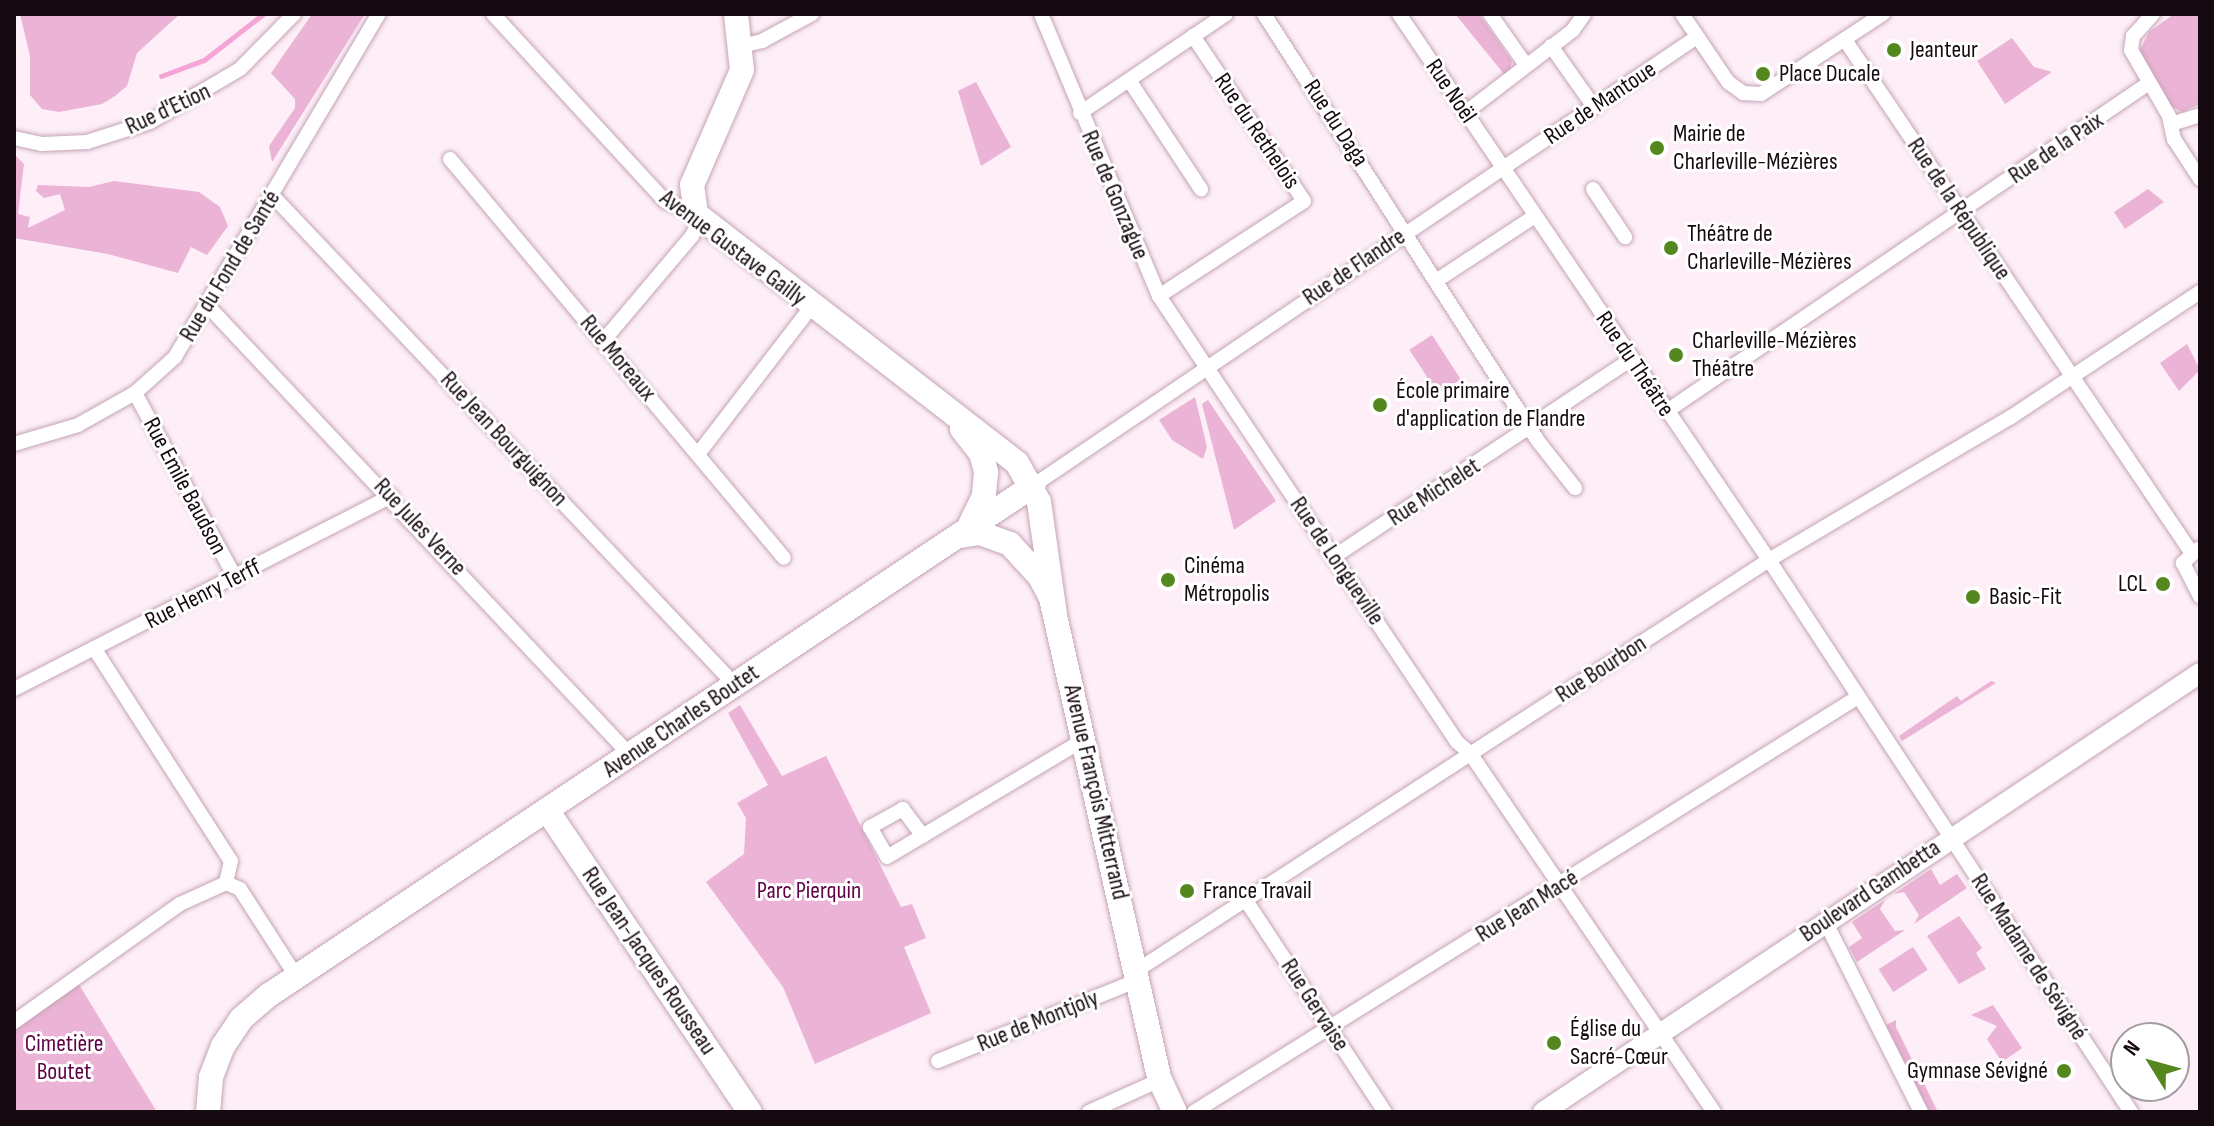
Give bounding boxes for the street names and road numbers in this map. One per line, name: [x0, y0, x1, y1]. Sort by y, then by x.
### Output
street label: Rue Noël: [1419, 54, 1483, 128]
street label: Rue de Mantoue: [1539, 55, 1661, 151]
street label: Rue du Rethelois: [1208, 68, 1306, 194]
street label: Rue du Daga: [1297, 74, 1375, 172]
street label: Rue d'Etion: [121, 77, 215, 141]
street label: Rue de la Paix: [2003, 106, 2109, 190]
street label: Rue de Gonzague: [1075, 126, 1155, 264]
street label: Rue de la République: [1901, 133, 2017, 285]
street label: Avenue Gustave Gailly: [654, 184, 812, 312]
street label: Rue du Fond de Santé: [174, 185, 286, 347]
street label: Rue de Flandre: [1297, 222, 1411, 312]
street label: Rue du Théâtre: [1589, 306, 1681, 422]
street label: Rue Moreaux: [574, 309, 662, 407]
street label: Rue Jean Bourguignon: [434, 366, 574, 512]
street label: Rue Emile Baudson: [137, 413, 233, 559]
street label: Rue Michelet: [1382, 452, 1486, 532]
street label: Rue Jules Verne: [368, 472, 472, 582]
street label: Rue de Longueville: [1284, 491, 1390, 631]
street label: Rue Henry Terff: [140, 553, 266, 635]
street label: Rue Bourbon: [1550, 629, 1652, 709]
street label: Avenue Charles Boutet: [598, 658, 764, 784]
street label: Avenue François Mitterrand: [1057, 682, 1135, 902]
street label: Boulevard Gambetta: [1794, 834, 1946, 948]
street label: Rue Jean-Jacques Rousseau: [575, 862, 723, 1060]
street label: Rue Jean Macé: [1471, 863, 1583, 949]
street label: Rue Madame de Sévigné: [1964, 868, 2094, 1046]
street label: Rue Gervaise: [1275, 953, 1355, 1057]
street label: Rue de Montjoly: [973, 984, 1103, 1058]

